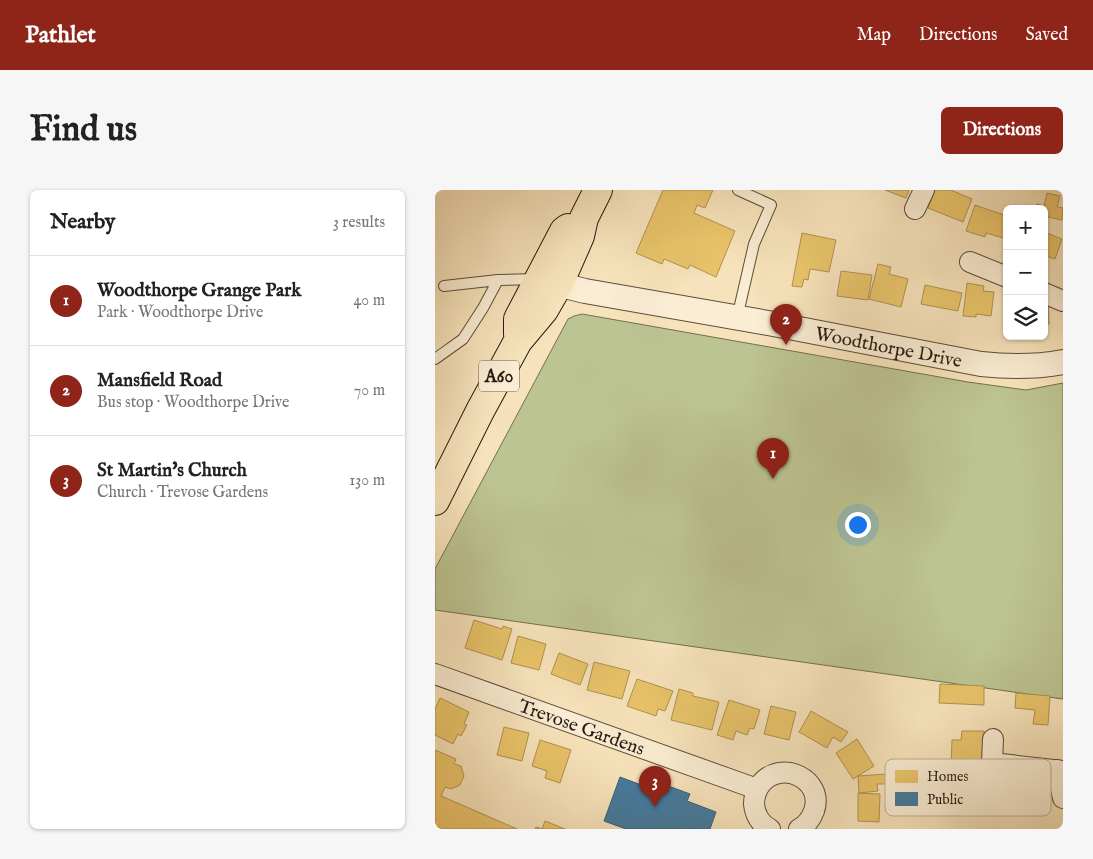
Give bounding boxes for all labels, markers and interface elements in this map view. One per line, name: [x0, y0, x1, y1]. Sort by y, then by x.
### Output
text: Pathlet: [25, 20, 96, 51]
text: Map: [857, 24, 891, 47]
text: Directions: [919, 24, 997, 47]
text: Saved: [1025, 24, 1068, 47]
button: Directions: [941, 107, 1063, 154]
text: Find us: [30, 108, 137, 153]
map controls: [1003, 205, 1048, 340]
button: +: [1003, 205, 1048, 250]
text: Nearby: [50, 209, 115, 236]
text: 3 results: [333, 213, 385, 233]
button: −: [1003, 250, 1048, 295]
text: Woodthorpe Grange Park: [97, 279, 301, 303]
text: 1: [63, 291, 69, 311]
text: 40 m: [353, 291, 385, 311]
button: layers: [1003, 295, 1048, 340]
text: Park · Woodthorpe Drive: [97, 303, 263, 323]
pin: 2: [770, 304, 802, 345]
street label: Woodthorpe Drive: [813, 322, 964, 374]
road number: A60: [479, 360, 519, 392]
text: Mansfield Road: [97, 369, 222, 393]
text: 2: [62, 381, 70, 401]
text: 70 m: [354, 381, 385, 401]
text: Bus stop · Woodthorpe Drive: [97, 393, 289, 413]
pin: 1: [757, 438, 789, 479]
text: St Martin's Church: [97, 459, 247, 483]
text: 3: [63, 471, 69, 491]
text: 130 m: [349, 471, 385, 491]
text: Church · Trevose Gardens: [97, 483, 268, 503]
your location: [845, 512, 871, 538]
street label: Trevose Gardens: [515, 695, 648, 762]
legend: [885, 759, 1051, 816]
pin: 3: [639, 766, 671, 807]
text: Homes: [927, 768, 969, 786]
text: Public: [927, 791, 963, 809]

